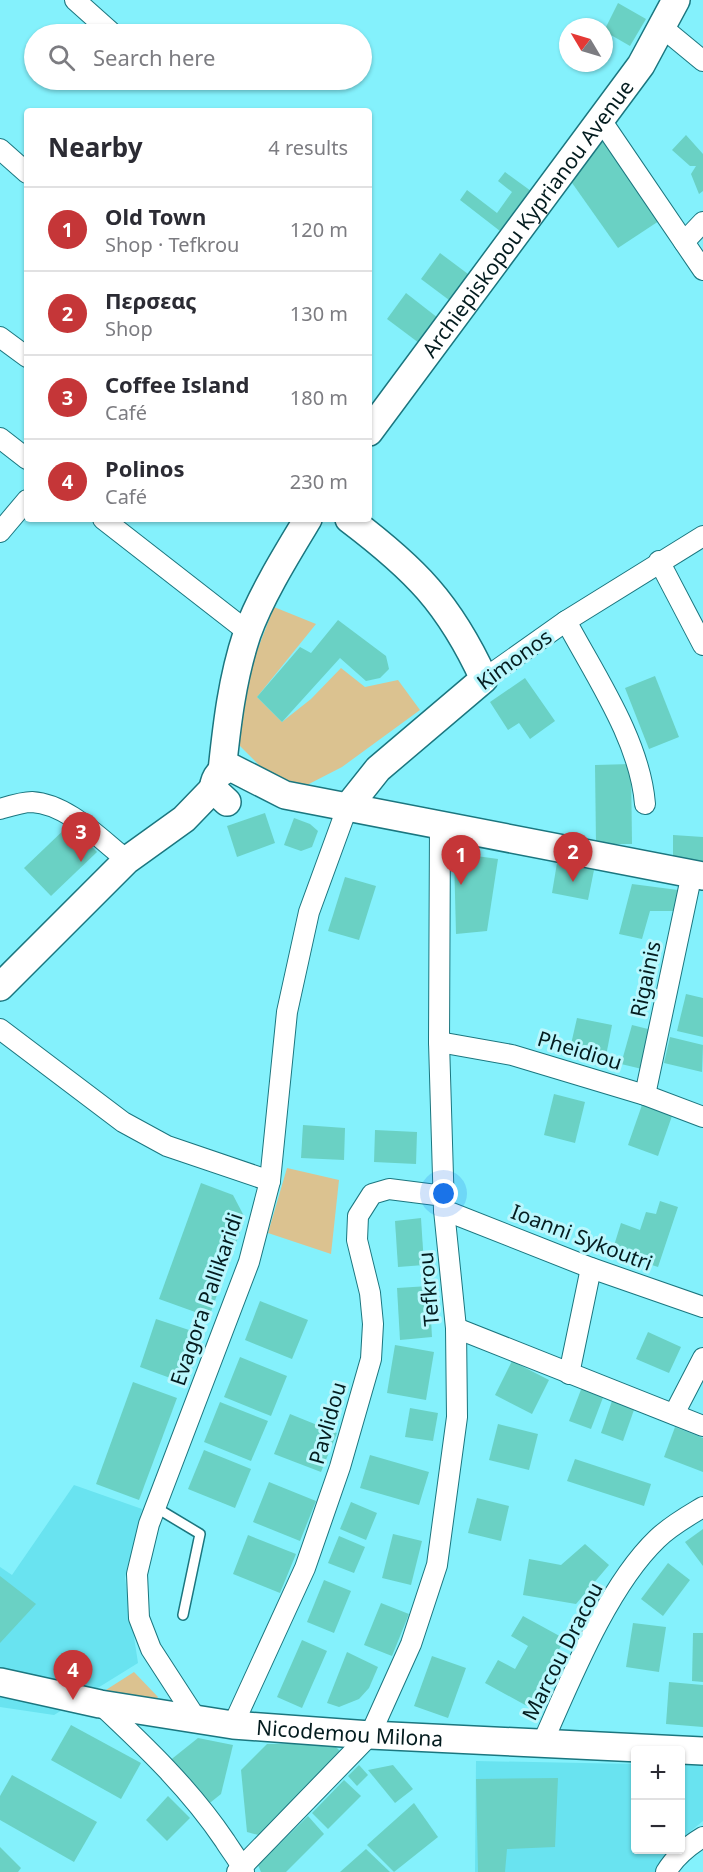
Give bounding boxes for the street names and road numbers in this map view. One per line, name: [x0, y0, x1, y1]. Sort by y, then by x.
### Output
street label: Archiepiskopou Kyprianou Avenue: [415, 74, 640, 363]
street label: Kimonos: [471, 622, 557, 696]
street label: Rigainis: [623, 938, 667, 1020]
street label: Pheidiou: [534, 1024, 626, 1076]
street label: Ioanni Sykoutri: [507, 1197, 657, 1277]
street label: Evagora Pallikaridi: [163, 1209, 249, 1389]
street label: Tefkrou: [411, 1251, 445, 1327]
street label: Pavlidou: [302, 1378, 352, 1468]
street label: Marcou Dracou: [515, 1577, 609, 1725]
street label: Nicodemou Milona: [255, 1713, 444, 1752]

